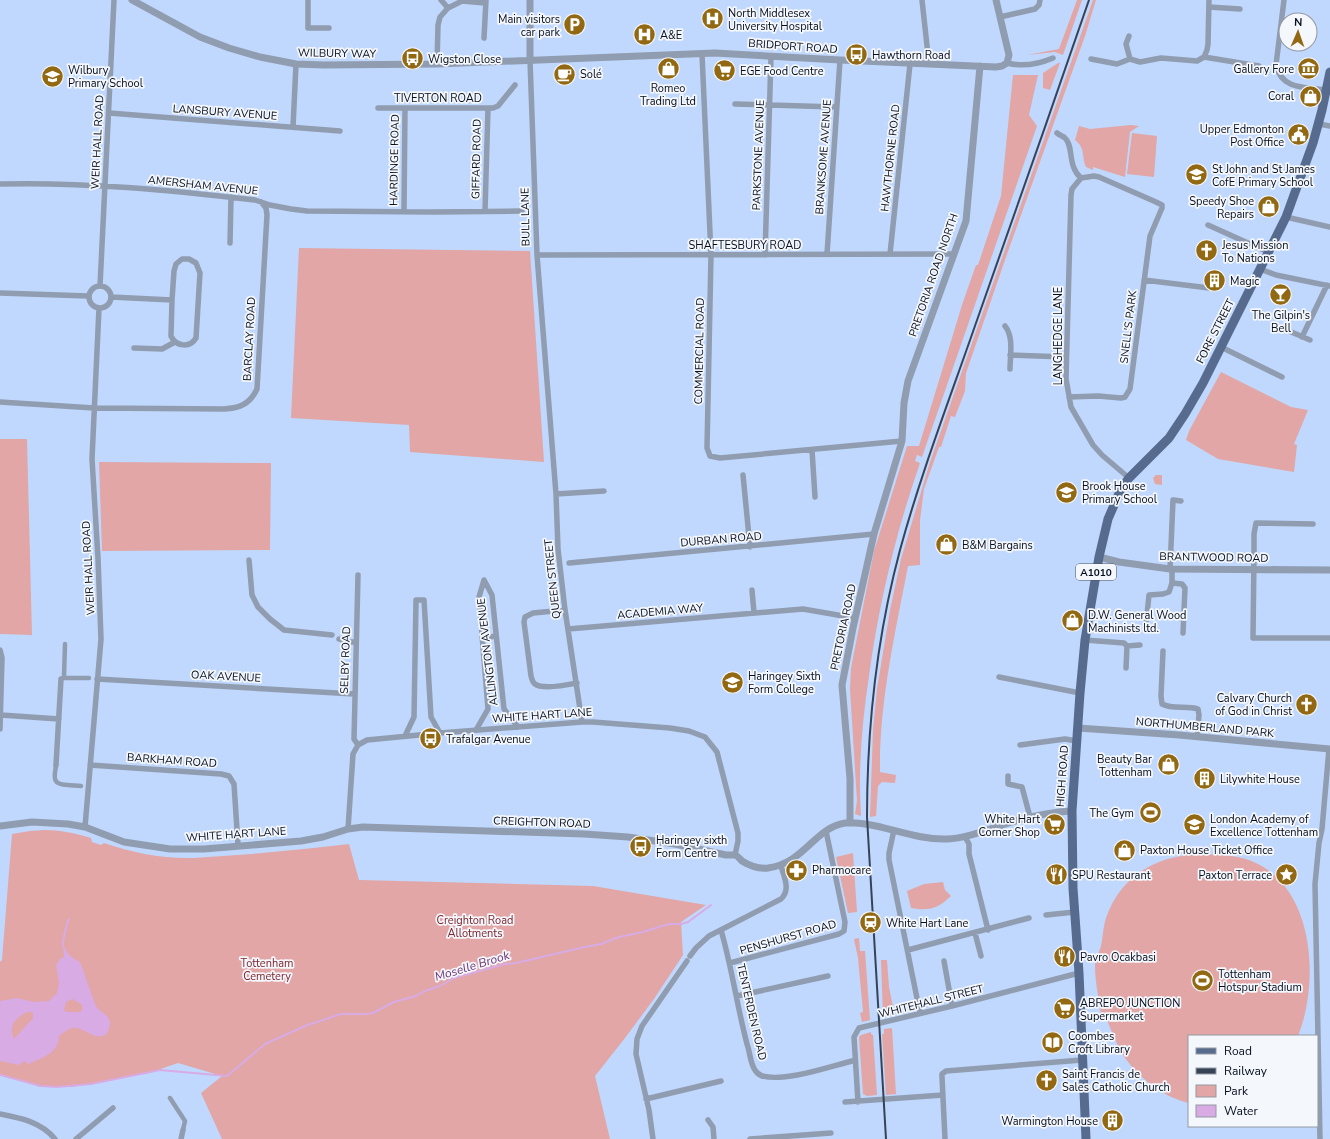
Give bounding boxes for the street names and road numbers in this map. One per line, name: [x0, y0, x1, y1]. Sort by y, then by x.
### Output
street label: BRIDPORT ROAD: [748, 36, 838, 57]
street label: WILBURY WAY: [298, 45, 377, 62]
street label: TIVERTON ROAD: [394, 91, 482, 106]
street label: WEIR HALL ROAD: [88, 94, 107, 190]
street label: PARKSTONE AVENUE: [749, 99, 768, 211]
street label: BRANKSOME AVENUE: [812, 99, 835, 215]
street label: LANSBURY AVENUE: [172, 101, 278, 124]
street label: HAWTHORNE ROAD: [877, 104, 904, 213]
street label: HARDINGE ROAD: [386, 114, 403, 206]
street label: GIFFARD ROAD: [468, 119, 485, 199]
street label: AMERSHAM AVENUE: [147, 172, 259, 199]
street label: BULL LANE: [517, 188, 534, 246]
street label: PRETORIA ROAD NORTH: [905, 211, 962, 339]
street label: SHAFTESBURY ROAD: [689, 238, 801, 253]
street label: LANGHEDGE LANE: [1051, 287, 1066, 385]
street label: SNELL'S PARK: [1117, 288, 1141, 365]
street label: FORE STREET: [1193, 296, 1238, 366]
street label: BARCLAY ROAD: [240, 297, 259, 382]
street label: COMMERCIAL ROAD: [691, 297, 708, 405]
street label: WEIR HALL ROAD: [79, 520, 98, 616]
street label: DURBAN ROAD: [680, 528, 762, 551]
street label: QUEEN STREET: [541, 538, 564, 620]
street label: BRANTWOOD ROAD: [1159, 549, 1269, 566]
road number: A1010: [1076, 564, 1116, 580]
street label: PRETORIA ROAD: [827, 583, 860, 672]
street label: ALLINGTON AVENUE: [473, 597, 502, 707]
street label: ACADEMIA WAY: [616, 600, 704, 623]
street label: SELBY ROAD: [337, 626, 354, 694]
street label: OAK AVENUE: [191, 667, 261, 686]
street label: WHITE HART LANE: [491, 705, 593, 726]
street label: NORTHUMBERLAND PARK: [1135, 714, 1276, 741]
street label: HIGH ROAD: [1053, 745, 1072, 808]
street label: BARKHAM ROAD: [127, 750, 217, 771]
street label: CREIGHTON ROAD: [493, 813, 591, 832]
street label: WHITE HART LANE: [185, 824, 287, 845]
street label: PENSHURST ROAD: [738, 917, 838, 958]
street label: TENTERDEN ROAD: [733, 962, 770, 1062]
street label: WHITEHALL STREET: [877, 981, 985, 1022]

